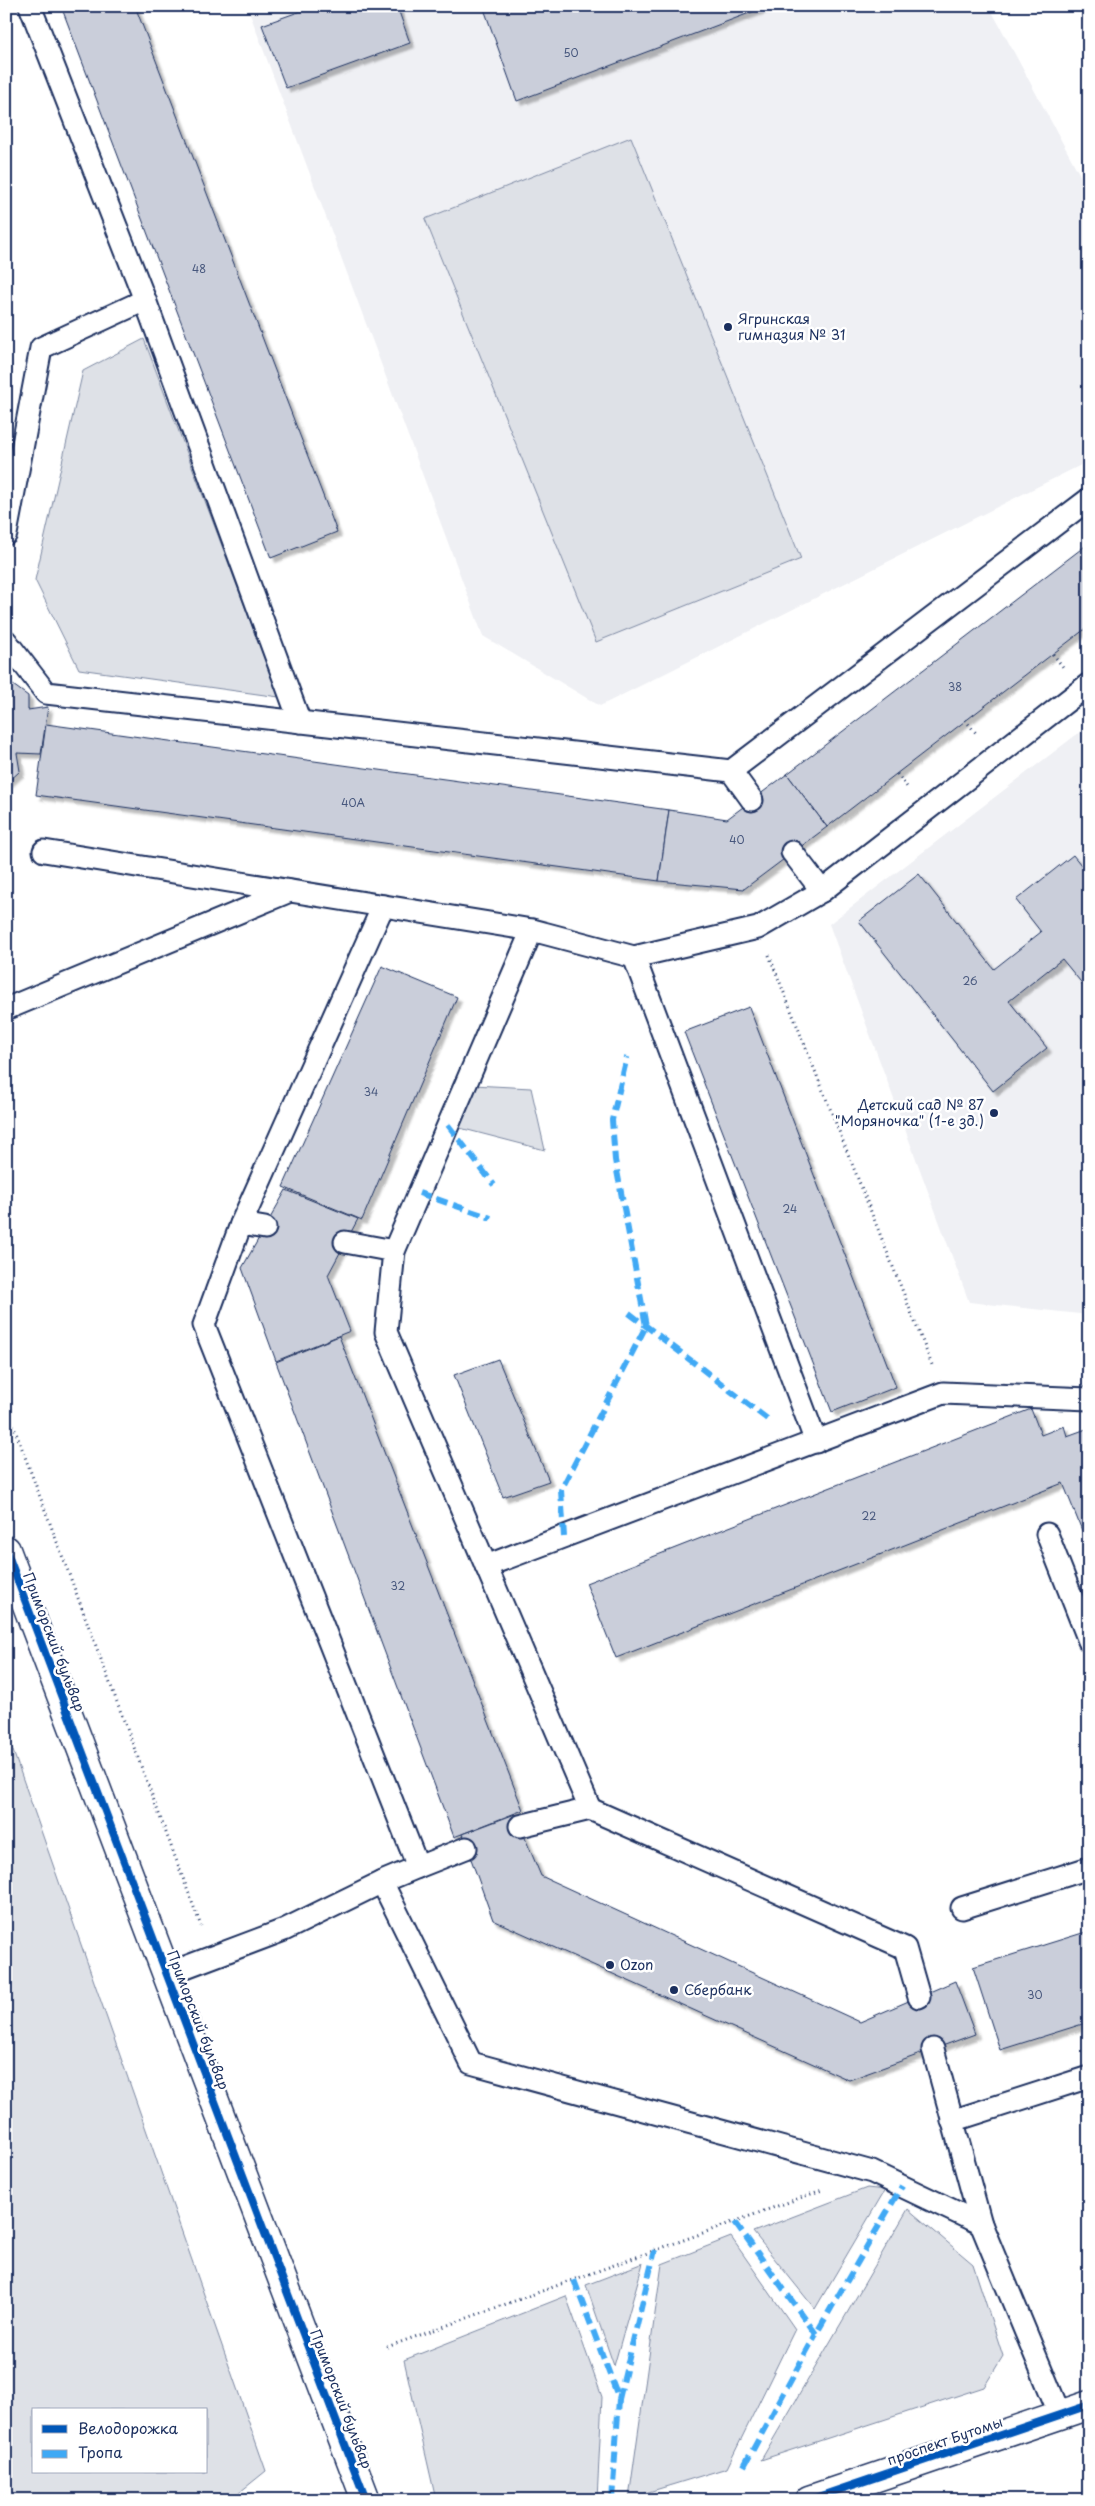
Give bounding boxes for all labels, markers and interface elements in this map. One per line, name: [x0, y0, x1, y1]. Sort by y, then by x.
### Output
house number: 50: [563, 44, 579, 61]
house number: 48: [192, 260, 206, 277]
place label: Ягринская гимназия № 31: [738, 308, 845, 345]
marker: Ягринская гимназия № 31: [722, 321, 734, 333]
house number: 38: [948, 678, 962, 695]
house number: 40А: [341, 794, 365, 811]
house number: 40: [729, 831, 745, 848]
house number: 26: [962, 972, 978, 989]
house number: 34: [364, 1083, 378, 1100]
place label: Детский сад № 87 "Моряночка" (1-е зд.): [835, 1094, 984, 1131]
marker: Детский сад № 87 "Моряночка" (1-е зд.): [988, 1107, 1000, 1119]
house number: 24: [783, 1200, 797, 1217]
house number: 22: [862, 1507, 876, 1524]
street label: Приморский бульвар: [18, 1569, 91, 1715]
house number: 32: [391, 1577, 406, 1594]
street label: Приморский бульвар: [162, 1947, 235, 2093]
place label: Ozon: [620, 1954, 653, 1975]
marker: Ozon: [604, 1959, 616, 1971]
place label: Сбербанк: [684, 1979, 752, 2000]
marker: Сбербанк: [668, 1984, 680, 1996]
house number: 30: [1027, 1986, 1043, 2003]
street label: Приморский бульвар: [305, 2326, 378, 2472]
legend: [32, 2408, 208, 2474]
street label: проспект Бутомы: [884, 2411, 1006, 2470]
text: Велодорожка: [78, 2416, 179, 2439]
text: Тропа: [78, 2440, 123, 2463]

